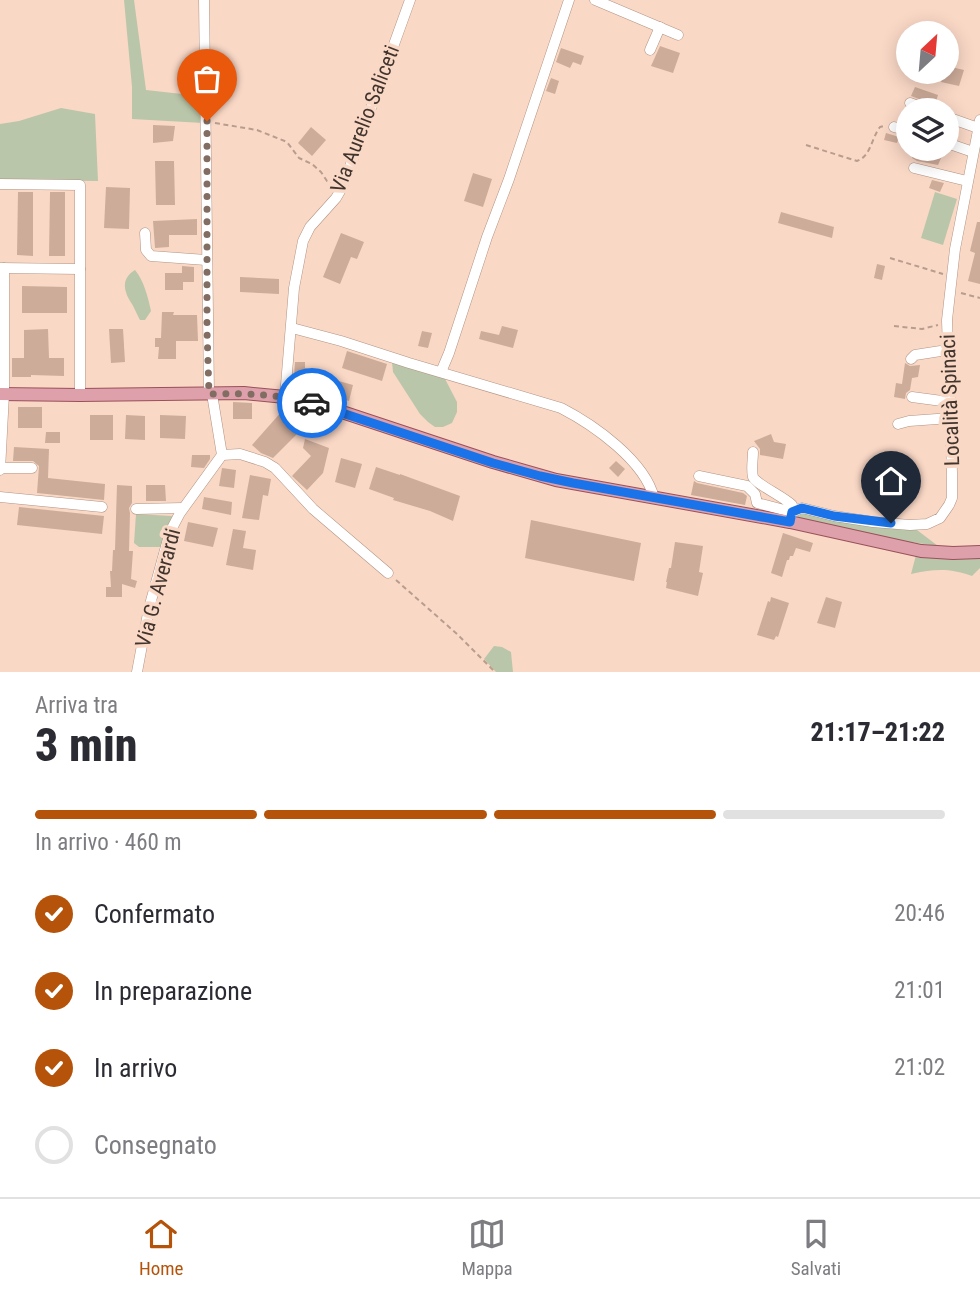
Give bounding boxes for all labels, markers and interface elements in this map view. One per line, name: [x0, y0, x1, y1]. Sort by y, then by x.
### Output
north arrow: [896, 21, 959, 84]
map controls: [896, 21, 959, 161]
street label: Via Aurelio Saliceti: [326, 42, 404, 196]
pin: [177, 49, 237, 121]
icon: bag: [188, 60, 226, 98]
button: layers: [896, 98, 959, 161]
street label: Località Spinaci: [936, 334, 964, 466]
courier: [277, 368, 347, 438]
icon: car: [293, 384, 331, 422]
pin: [861, 451, 921, 523]
icon: home: [872, 462, 910, 500]
street label: Via G. Averardi: [131, 526, 185, 650]
text: Arriva tra: [35, 692, 118, 719]
text: 21:17–21:22: [811, 717, 945, 747]
text: 3 min: [35, 718, 138, 772]
text: In arrivo · 460 m: [35, 829, 182, 856]
icon: check: [35, 895, 73, 933]
text: Confermato: [94, 899, 215, 929]
text: 20:46: [894, 900, 945, 927]
icon: check: [35, 972, 73, 1010]
text: In preparazione: [94, 976, 252, 1006]
text: 21:01: [894, 977, 945, 1004]
icon: check: [35, 1049, 73, 1087]
text: In arrivo: [94, 1053, 177, 1083]
text: 21:02: [894, 1054, 945, 1081]
text: Consegnato: [94, 1130, 217, 1160]
tab: Home: [139, 1215, 183, 1280]
tab: Mappa: [461, 1215, 513, 1280]
tab: Salvati: [791, 1215, 841, 1280]

